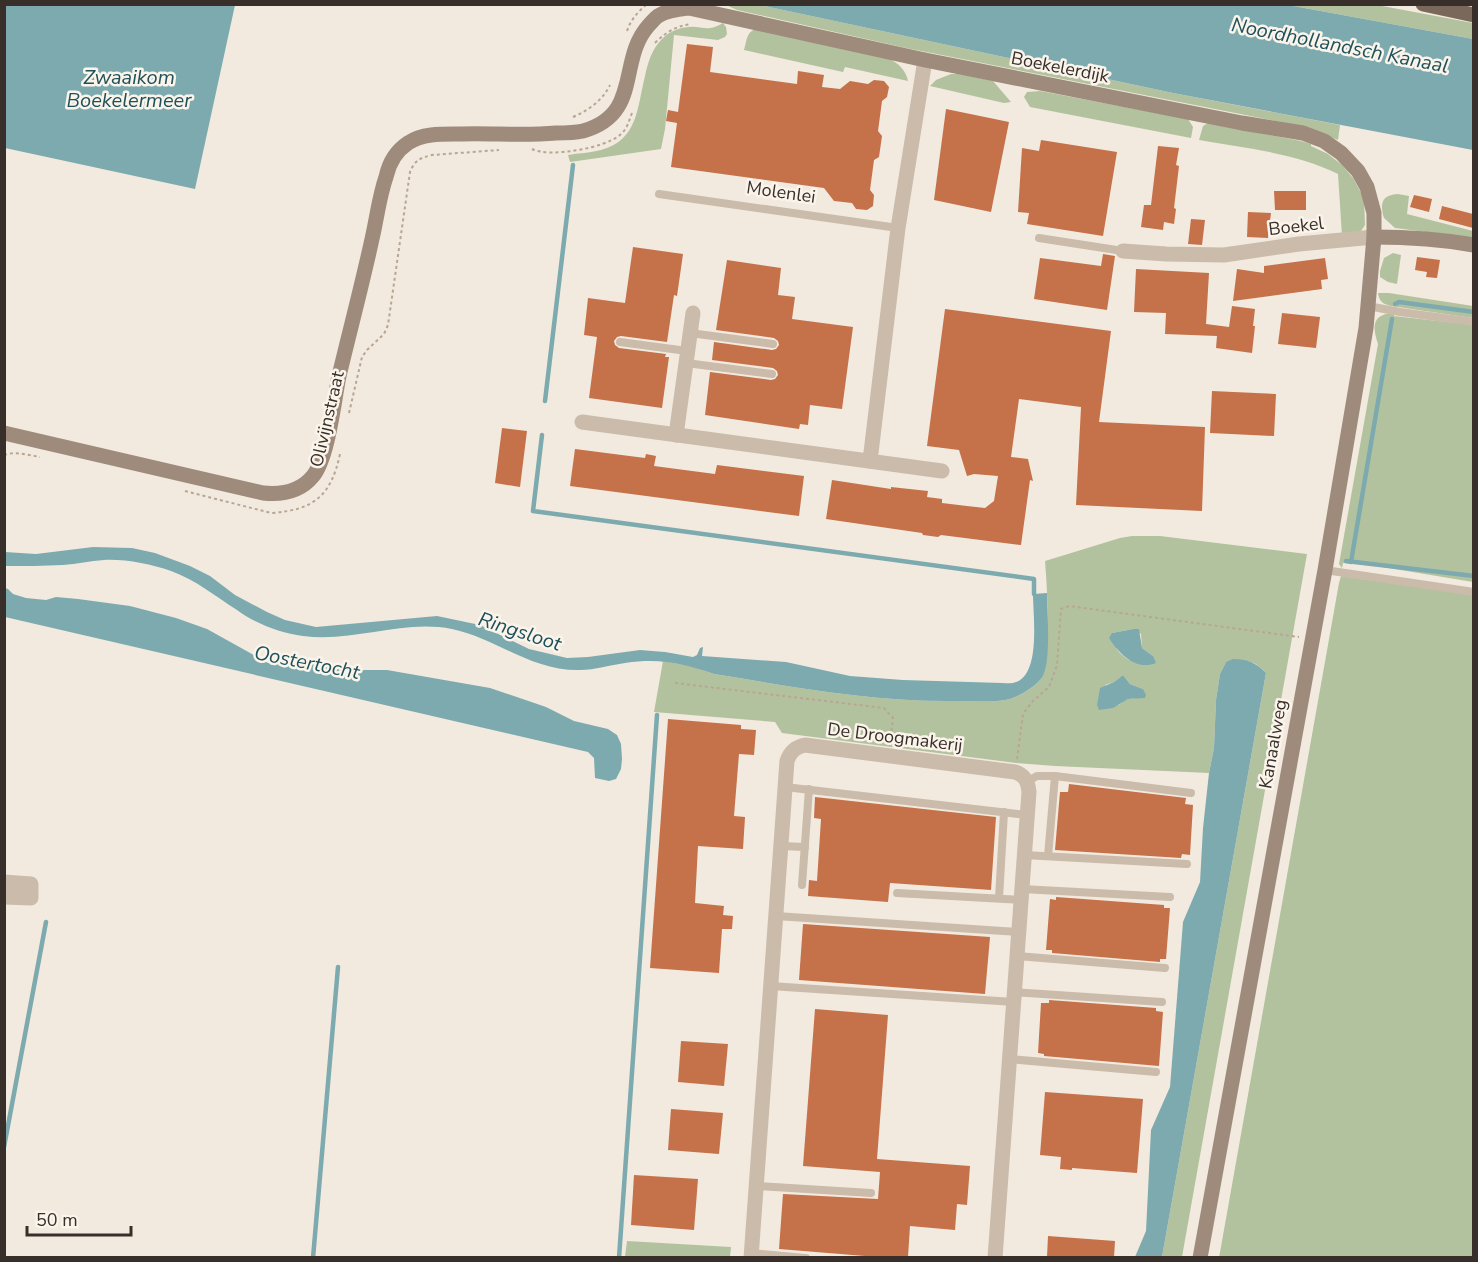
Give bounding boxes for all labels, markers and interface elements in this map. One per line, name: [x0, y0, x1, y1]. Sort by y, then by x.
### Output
water label: Noordhollandsch Kanaal: [1229, 11, 1451, 80]
street label: Boekelerdijk: [1009, 46, 1112, 88]
water label: Zwaaikom Boekelermeer: [67, 64, 192, 114]
street label: Molenlei: [745, 175, 817, 209]
street label: Boekel: [1267, 211, 1326, 241]
street label: Olivijnstraat: [304, 368, 350, 469]
water label: Ringsloot: [475, 605, 566, 658]
water label: Oostertocht: [252, 639, 363, 686]
street label: Kanaalweg: [1253, 697, 1293, 791]
street label: De Droogmakerij: [826, 717, 964, 757]
scale bar: [27, 1199, 130, 1237]
text: 50 m: [36, 1208, 78, 1232]

